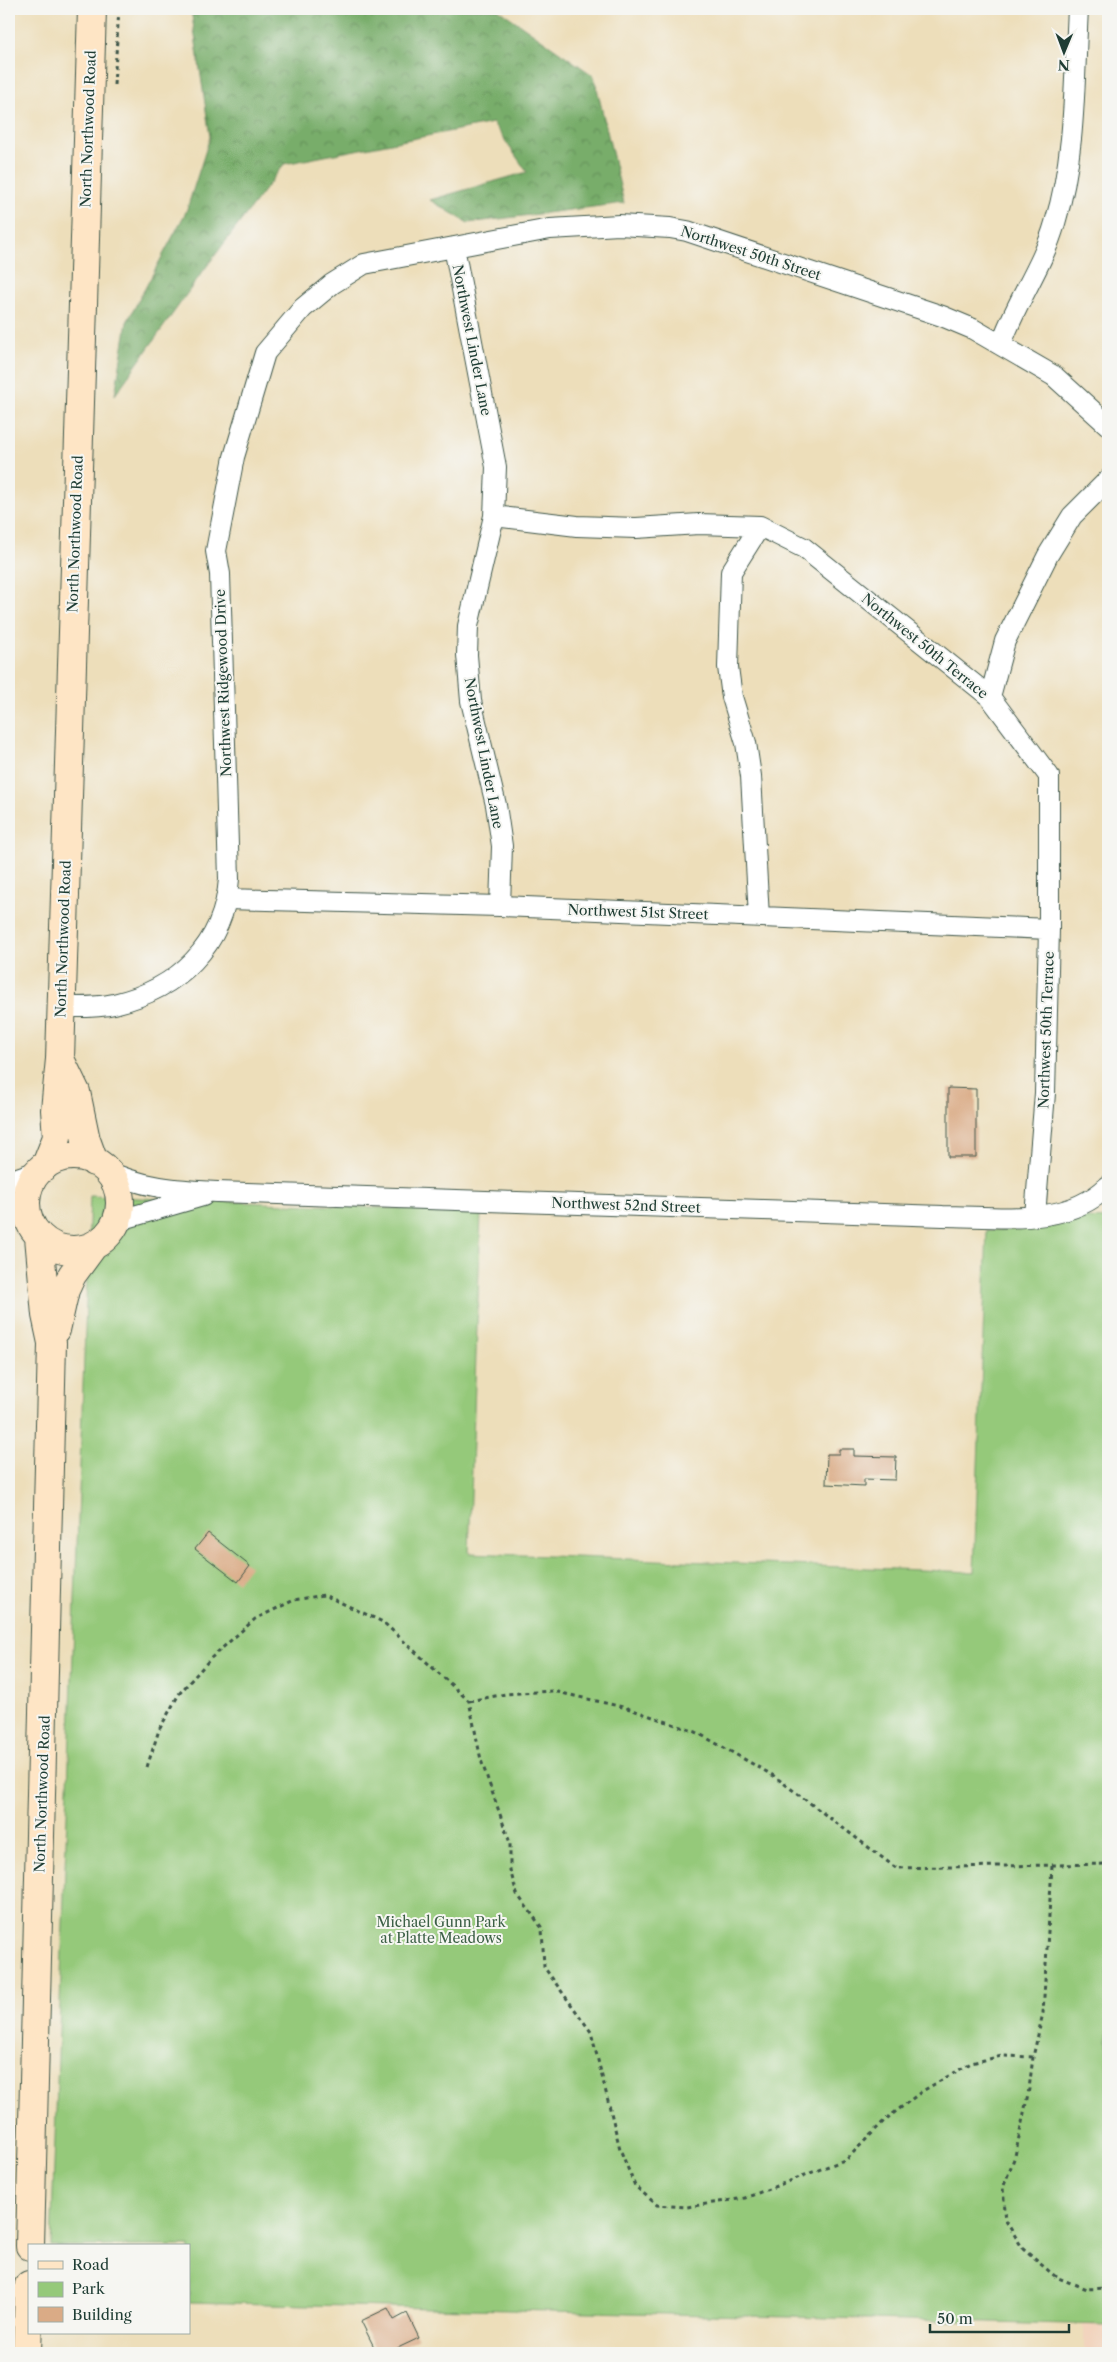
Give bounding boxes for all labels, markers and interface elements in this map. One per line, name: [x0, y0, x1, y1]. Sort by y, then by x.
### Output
north arrow: [1040, 28, 1090, 78]
street label: North Northwood Road: [76, 50, 100, 208]
text: N: [1058, 56, 1070, 74]
street label: Northwest 50th Street: [679, 222, 823, 284]
street label: Northwest Linder Lane: [448, 263, 496, 417]
street label: North Northwood Road: [63, 455, 87, 613]
street label: Northwest Ridgewood Drive: [211, 589, 235, 777]
street label: Northwest 50th Terrace: [858, 589, 992, 703]
street label: Northwest Linder Lane: [460, 676, 508, 830]
street label: North Northwood Road: [51, 860, 75, 1018]
street label: Northwest 51st Street: [567, 901, 709, 923]
street label: Northwest 50th Terrace: [1034, 951, 1058, 1109]
street label: Northwest 52nd Street: [551, 1193, 701, 1217]
street label: North Northwood Road: [30, 1715, 54, 1873]
park label: Michael Gunn Park at Platte Meadows: [376, 1913, 507, 1947]
legend: [28, 2244, 190, 2334]
text: Road: [72, 2255, 109, 2274]
text: Park: [72, 2279, 106, 2298]
scale bar: [930, 2302, 1068, 2334]
text: Building: [72, 2305, 132, 2324]
text: 50 m: [937, 2309, 973, 2328]

